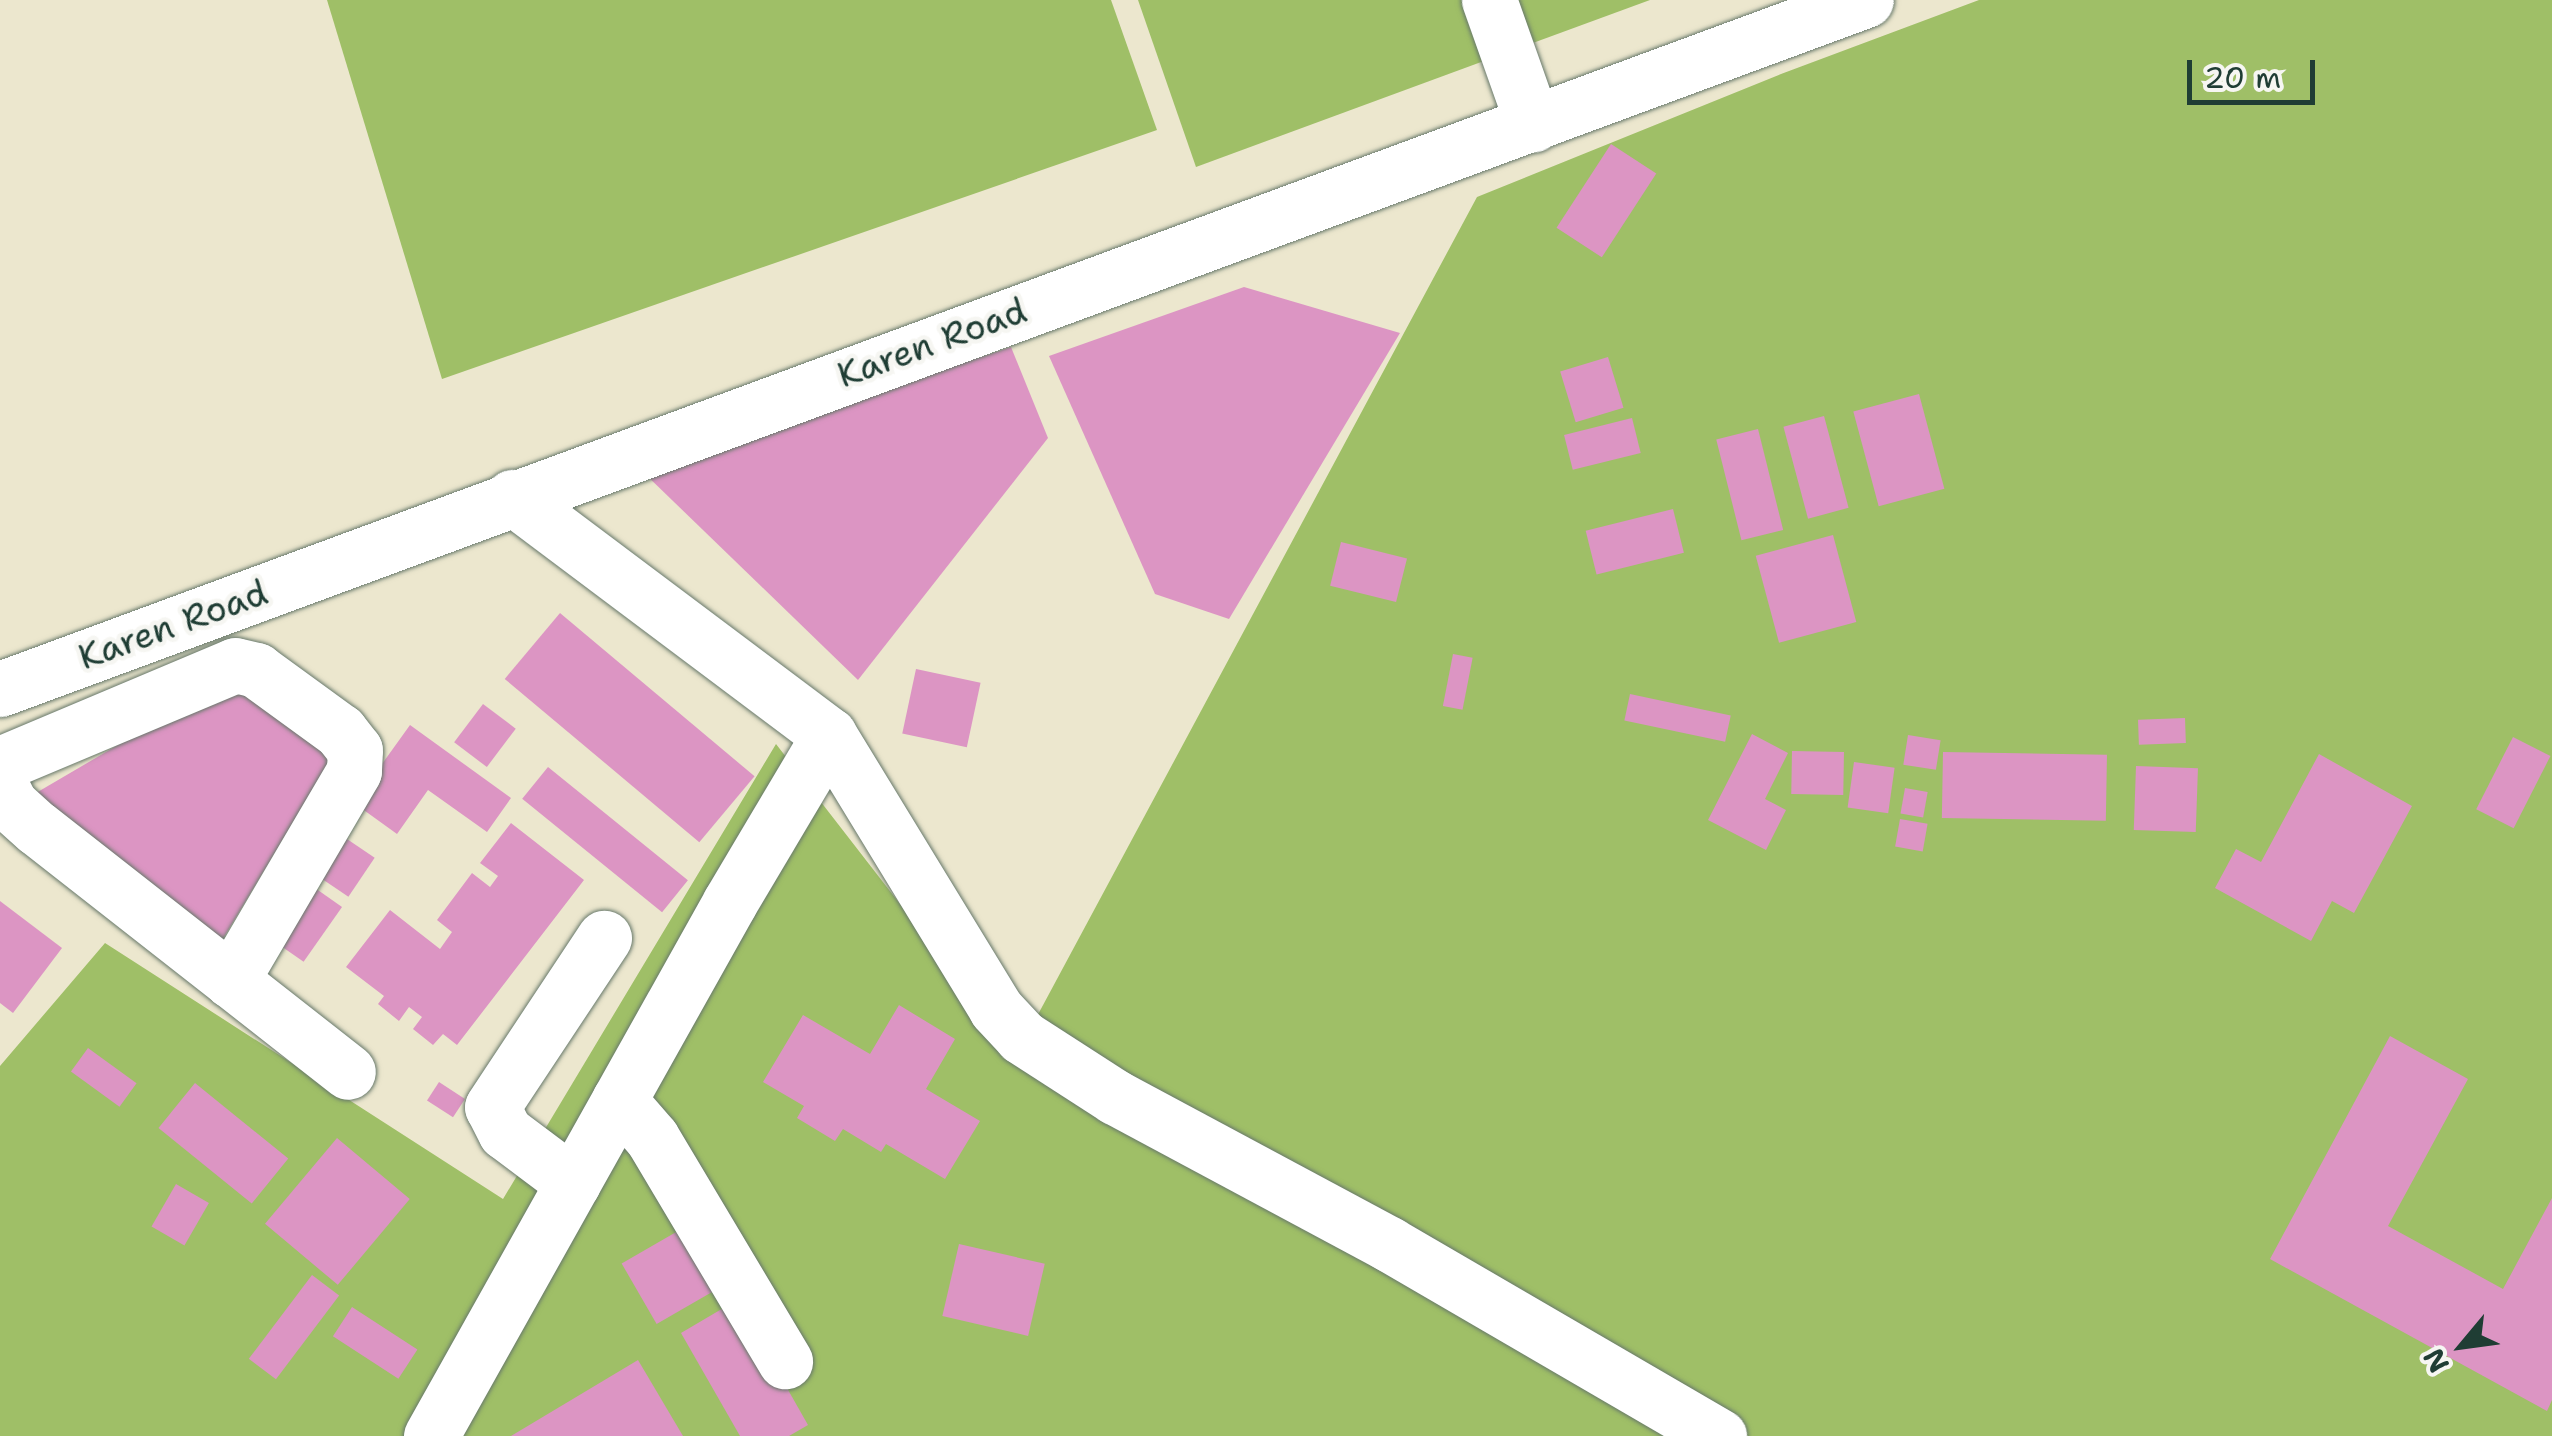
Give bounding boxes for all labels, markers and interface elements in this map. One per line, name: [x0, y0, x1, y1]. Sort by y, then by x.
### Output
scale bar: [2192, 40, 2320, 102]
text: 20 m: [2204, 57, 2281, 98]
street label: Karen Road: [832, 289, 1032, 397]
street label: Karen Road: [73, 571, 273, 679]
north arrow: [2412, 1296, 2512, 1396]
text: N: [2414, 1342, 2458, 1379]

